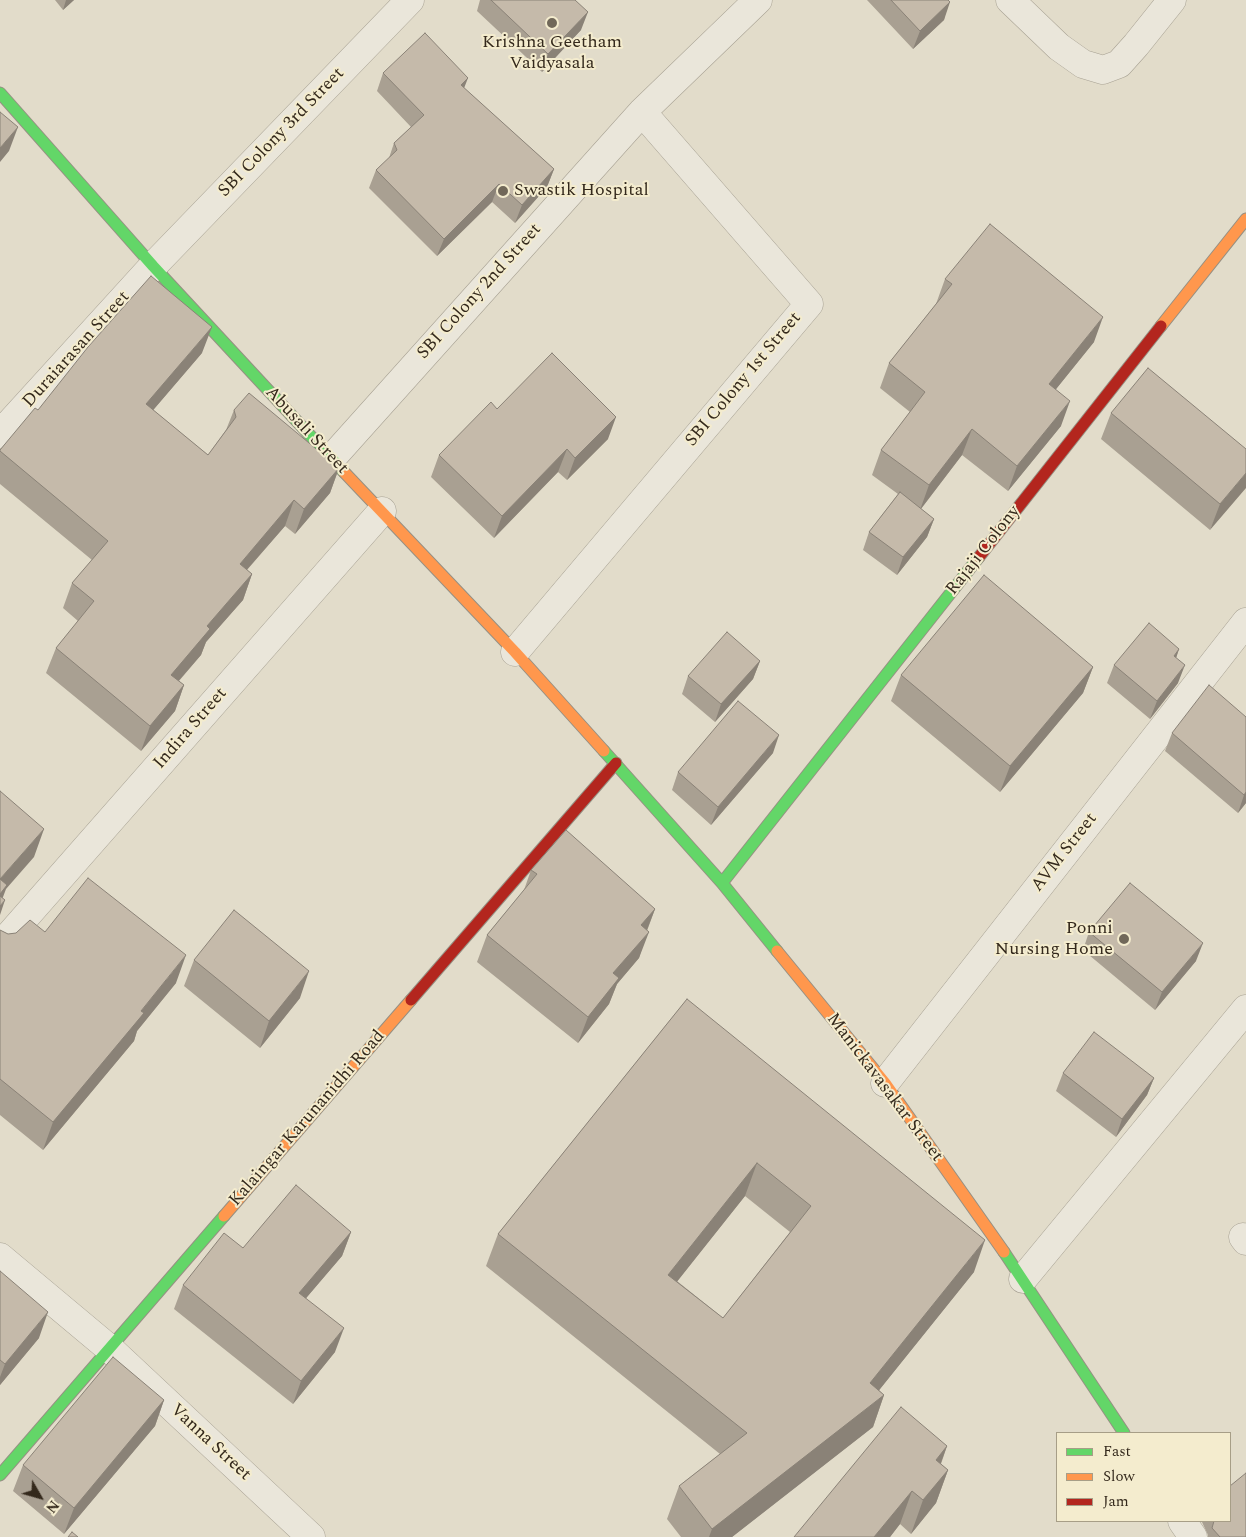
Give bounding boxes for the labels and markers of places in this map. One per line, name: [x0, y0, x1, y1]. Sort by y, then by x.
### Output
marker: Krishna Geetham Vaidyasala: [545, 16, 559, 30]
place label: Krishna Geetham Vaidyasala: [482, 32, 622, 74]
place label: Swastik Hospital: [514, 180, 649, 202]
marker: Swastik Hospital: [496, 184, 510, 198]
place label: Ponni Nursing Home: [995, 918, 1113, 961]
marker: Ponni Nursing Home: [1117, 932, 1131, 946]

